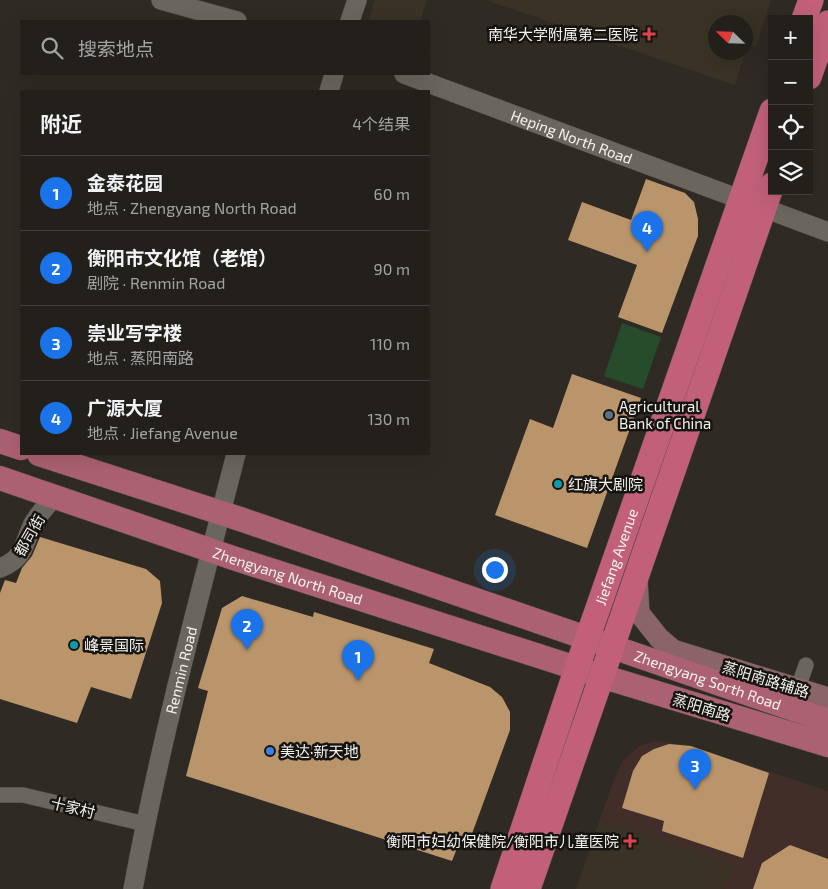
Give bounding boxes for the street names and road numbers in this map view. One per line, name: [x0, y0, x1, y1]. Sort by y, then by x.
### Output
street label: Heping North Road: [508, 106, 635, 167]
street label: Jiefang Avenue: [591, 506, 641, 607]
street label: 都司街: [10, 511, 48, 559]
street label: Zhengyang North Road: [211, 543, 365, 608]
street label: Renmin Road: [162, 625, 200, 716]
street label: Zhengyang Sorth Road: [632, 646, 784, 713]
street label: 蒸阳南路辅路: [720, 657, 812, 701]
street label: 蒸阳南路: [671, 690, 733, 724]
street label: 十家村: [49, 793, 97, 821]

